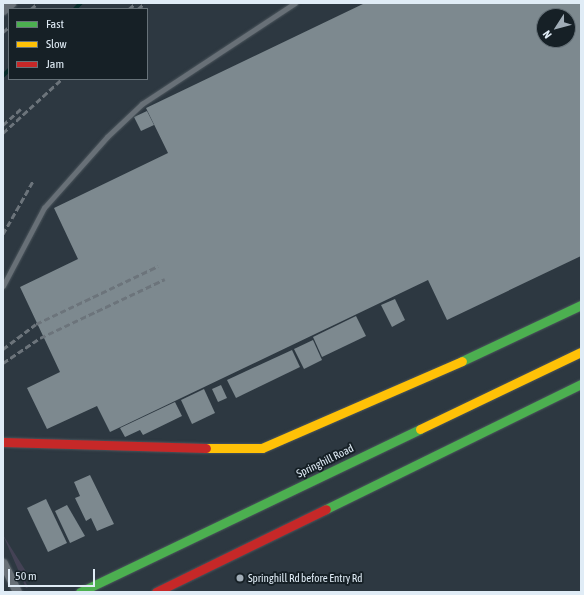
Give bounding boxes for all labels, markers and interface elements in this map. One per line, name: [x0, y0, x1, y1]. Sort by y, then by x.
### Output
legend: [8, 8, 148, 80]
north arrow: [536, 8, 576, 48]
text: Fast: [46, 17, 64, 31]
text: N: [540, 28, 554, 41]
text: Slow: [46, 37, 67, 51]
text: Jam: [46, 57, 64, 71]
street label: Springhill Road: [294, 442, 356, 480]
scale bar: [10, 561, 97, 587]
text: 50 m: [15, 569, 37, 583]
place label: Springhill Rd before Entry Rd: [248, 571, 362, 585]
marker: Springhill Rd before Entry Rd: [235, 573, 245, 583]

